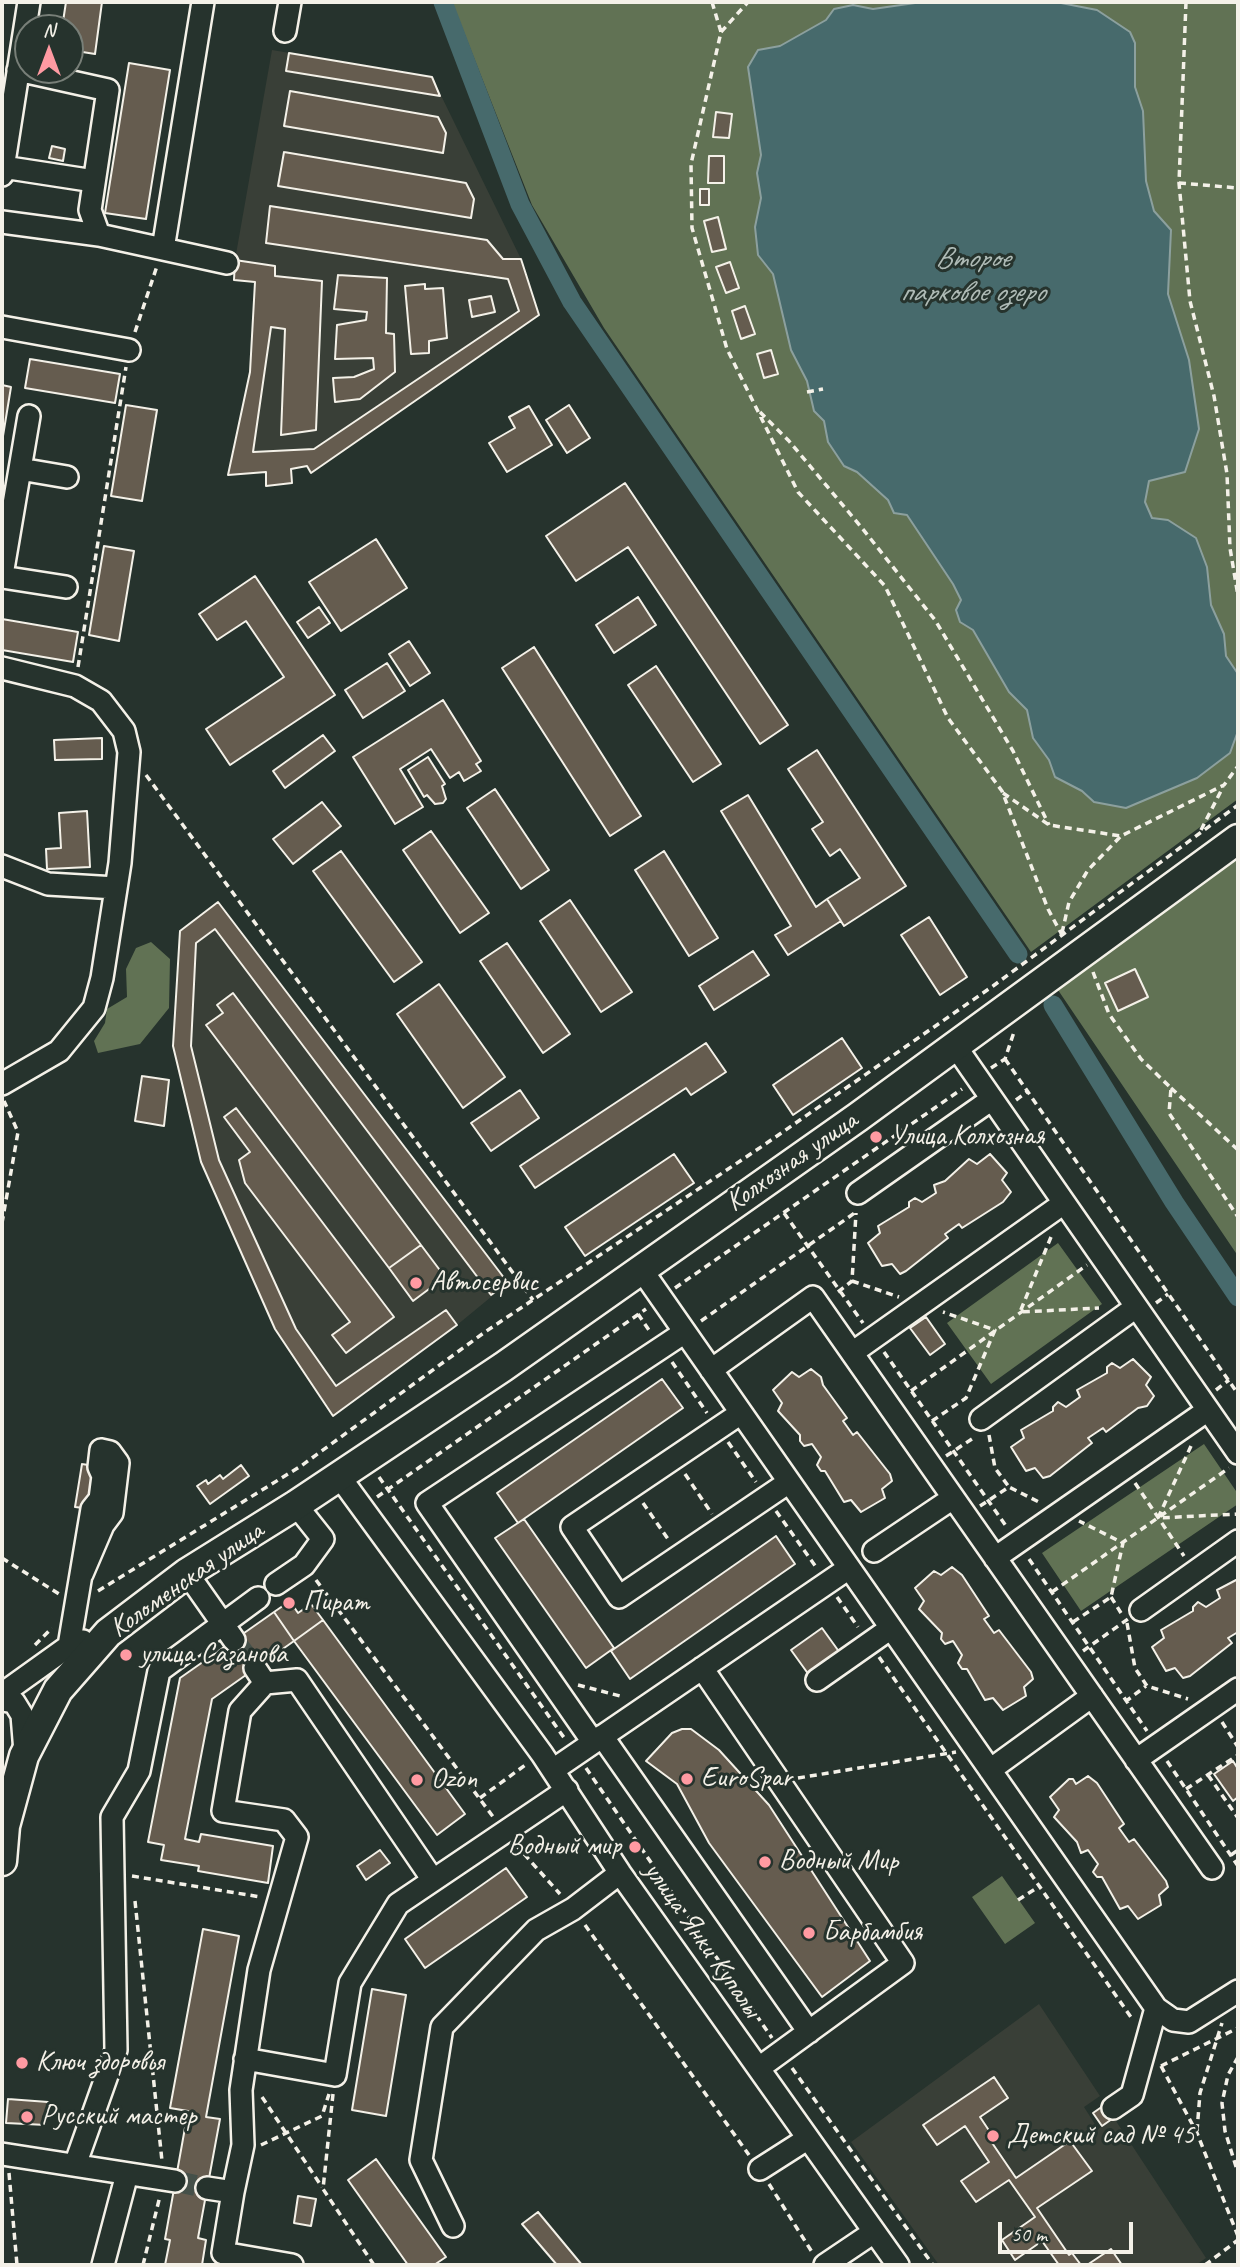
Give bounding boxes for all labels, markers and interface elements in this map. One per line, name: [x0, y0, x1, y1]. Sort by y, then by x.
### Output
north arrow: [14, 14, 84, 84]
text: N: [43, 18, 55, 42]
water label: Второе парковое озеро: [900, 241, 1044, 312]
street label: Колхозная улица: [720, 1104, 864, 1220]
place label: Улица Колхозная: [890, 1120, 1045, 1154]
marker: Улица Колхозная: [868, 1129, 884, 1145]
place label: Автосервис: [430, 1266, 538, 1300]
marker: Автосервис: [408, 1275, 424, 1291]
street label: Коломенская улица: [104, 1515, 270, 1645]
place label: Пират: [303, 1586, 369, 1620]
marker: Пират: [281, 1595, 297, 1611]
place label: улица Сазанова: [140, 1638, 287, 1672]
marker: улица Сазанова: [118, 1647, 134, 1663]
place label: EuroSpar: [701, 1762, 792, 1796]
place label: Ozon: [431, 1763, 477, 1797]
marker: EuroSpar: [679, 1771, 695, 1787]
marker: Ozon: [409, 1772, 425, 1788]
place label: Водный мир: [508, 1830, 621, 1864]
marker: Водный мир: [627, 1839, 643, 1855]
place label: Водный Мир: [779, 1845, 898, 1879]
marker: Водный Мир: [757, 1854, 773, 1870]
street label: улица Янки Купалы: [636, 1856, 768, 2024]
place label: Барбамбия: [823, 1916, 922, 1950]
marker: Барбамбия: [801, 1925, 817, 1941]
place label: Ключ здоровья: [36, 2046, 164, 2080]
marker: Ключ здоровья: [14, 2055, 30, 2071]
place label: Русский мастер: [41, 2100, 197, 2134]
marker: Русский мастер: [19, 2109, 35, 2125]
place label: Детский сад № 45: [1007, 2119, 1194, 2153]
marker: Детский сад № 45: [985, 2128, 1001, 2144]
scale bar: [1002, 2208, 1137, 2252]
text: 50 m: [1011, 2221, 1047, 2247]

